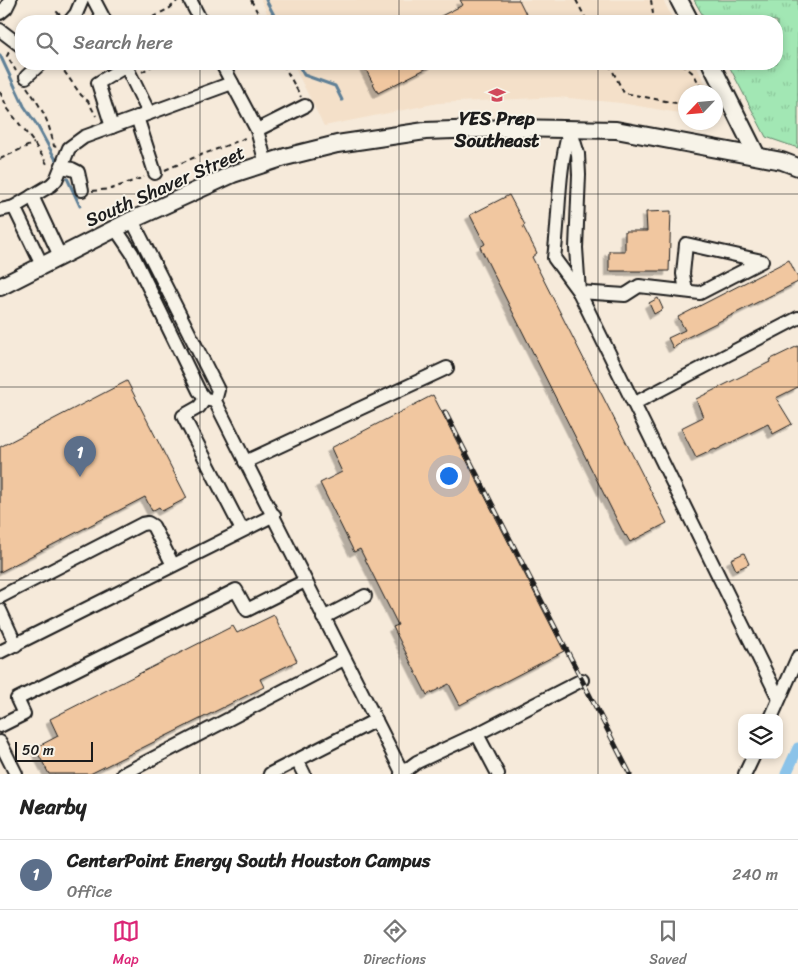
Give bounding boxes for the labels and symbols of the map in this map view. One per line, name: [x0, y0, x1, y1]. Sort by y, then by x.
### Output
school or university icon: YES Prep Southeast: [487, 85, 507, 105]
north arrow: [678, 85, 723, 130]
place label: YES Prep Southeast: [454, 102, 540, 157]
street label: South Shaver Street: [80, 136, 250, 236]
pin: 1: [64, 436, 96, 477]
your location: [436, 463, 462, 489]
scale bar: [15, 739, 92, 762]

